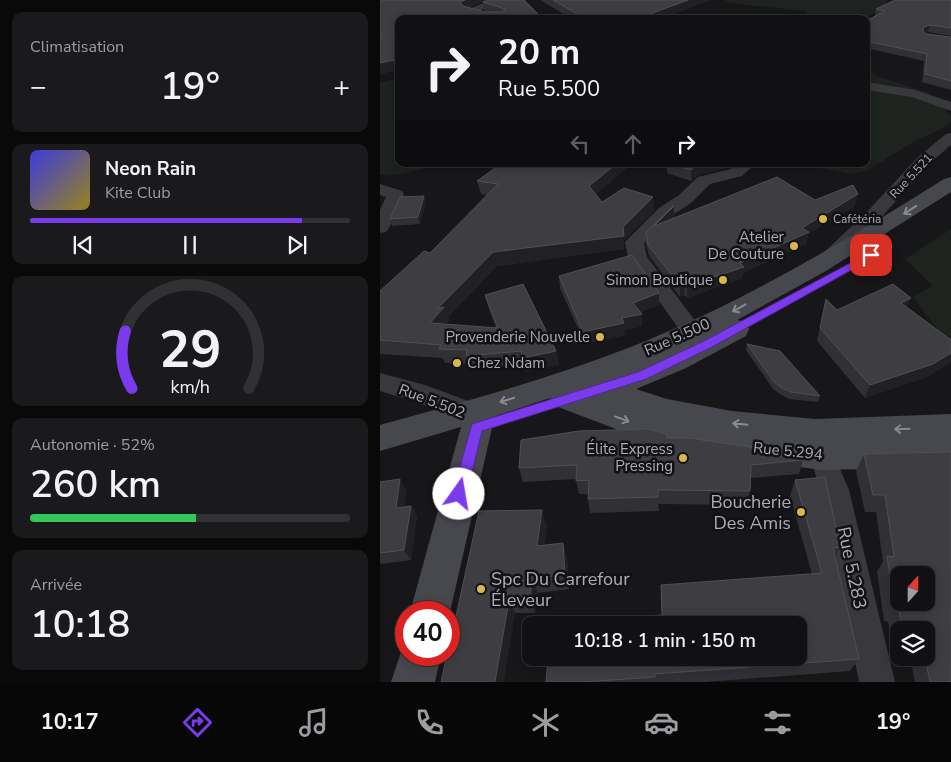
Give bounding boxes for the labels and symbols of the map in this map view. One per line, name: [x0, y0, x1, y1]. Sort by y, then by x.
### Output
street label: Rue 5.521: [886, 150, 936, 202]
one-way arrow: [903, 204, 917, 215]
place label: Cafétéria: [833, 211, 881, 227]
marker: Cafétéria: [817, 213, 829, 225]
place label: Atelier De Couture: [708, 227, 785, 264]
pin: [850, 234, 892, 276]
marker: Atelier De Couture: [788, 240, 800, 252]
place label: Simon Boutique: [606, 270, 713, 290]
marker: Simon Boutique: [717, 274, 729, 286]
one-way arrow: [732, 303, 746, 313]
street label: Rue 5.500: [641, 314, 713, 360]
place label: Provenderie Nouvelle: [445, 327, 590, 347]
marker: Provenderie Nouvelle: [594, 331, 606, 343]
place label: Chez Ndam: [467, 353, 545, 373]
marker: Chez Ndam: [451, 357, 463, 369]
street label: Rue 5.502: [396, 379, 468, 423]
one-way arrow: [499, 395, 515, 405]
one-way arrow: [614, 415, 629, 424]
one-way arrow: [733, 419, 749, 429]
one-way arrow: [895, 424, 911, 433]
street label: Rue 5.294: [752, 437, 824, 465]
place label: Élite Express Pressing: [586, 439, 673, 476]
marker: Élite Express Pressing: [677, 452, 689, 464]
position arrow: [432, 467, 484, 519]
place label: Boucherie Des Amis: [710, 490, 791, 535]
marker: Boucherie Des Amis: [795, 506, 807, 518]
street label: Rue 5.283: [832, 525, 872, 611]
north arrow: [890, 566, 935, 611]
place label: Spc Du Carrefour Éleveur: [491, 567, 630, 612]
marker: Spc Du Carrefour Éleveur: [475, 583, 487, 595]
speed limit sign: 40: [395, 601, 460, 666]

